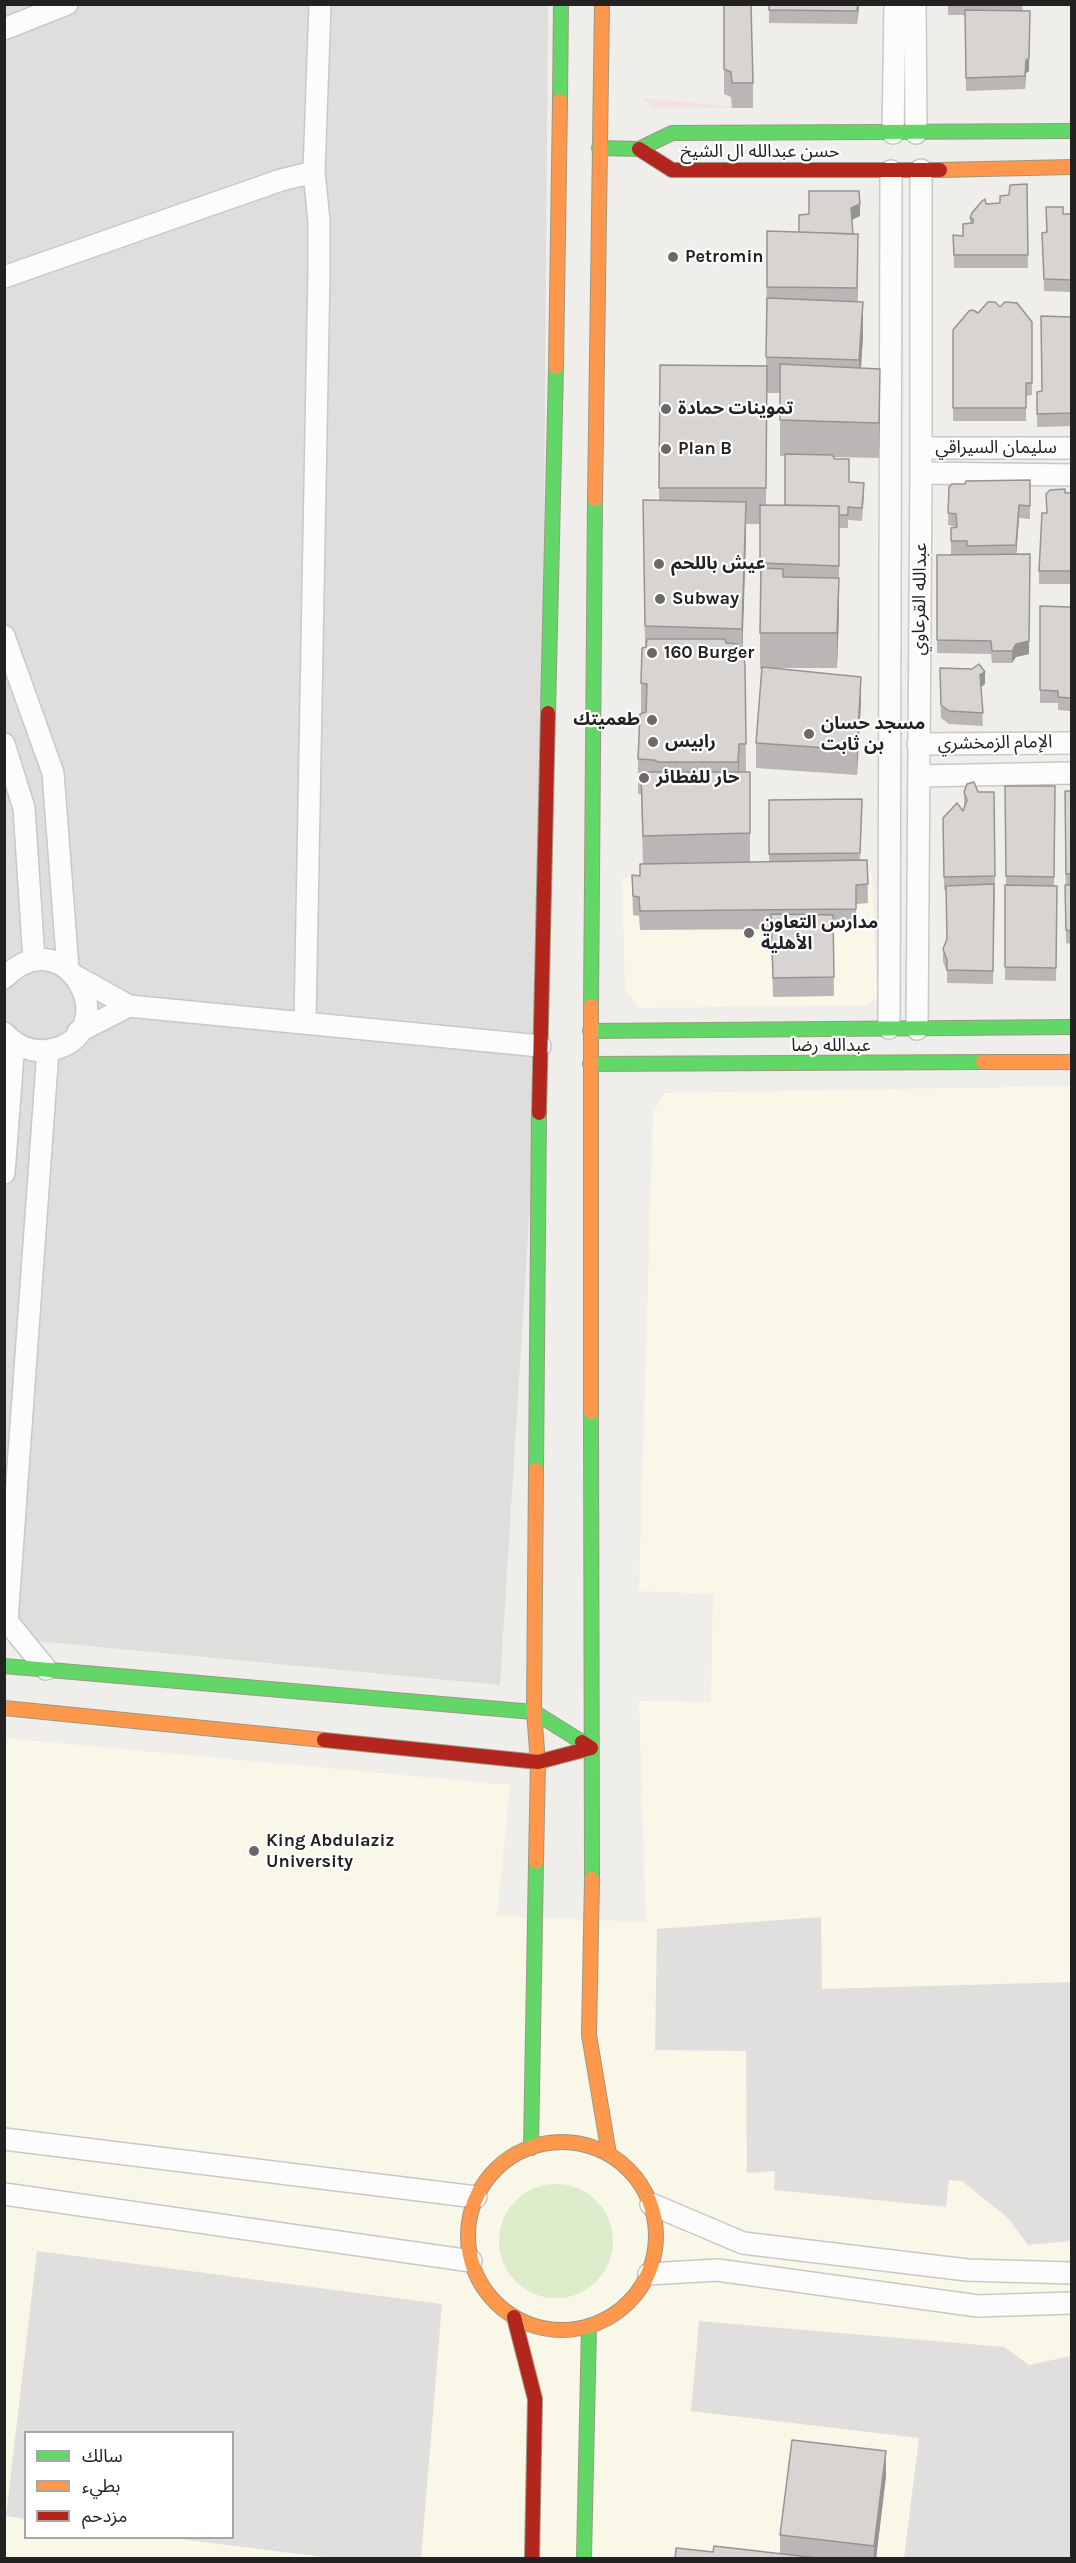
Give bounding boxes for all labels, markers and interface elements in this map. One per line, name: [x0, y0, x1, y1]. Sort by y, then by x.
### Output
street label: حسن عبدالله ال الشيخ: [680, 141, 840, 163]
place label: Petromin: [685, 246, 764, 268]
marker: Petromin: [666, 250, 680, 264]
place label: تموينات حمادة: [678, 398, 793, 420]
marker: تموينات حمادة: [659, 402, 673, 416]
street label: سليمان السيراقي: [935, 437, 1057, 459]
place label: Plan B: [678, 438, 732, 460]
marker: Plan B: [659, 442, 673, 456]
street label: عبدالله القرعاوي: [908, 542, 932, 656]
place label: عيش باللحم: [671, 553, 765, 575]
marker: عيش باللحم: [652, 557, 666, 571]
place label: Subway: [672, 588, 739, 610]
marker: Subway: [653, 592, 667, 606]
place label: 160 Burger: [664, 642, 754, 664]
marker: 160 Burger: [645, 646, 659, 660]
place label: طعميتك: [573, 709, 640, 731]
marker: طعميتك: [645, 713, 659, 727]
place label: مسجد حسان بن ثابت: [821, 713, 925, 756]
marker: مسجد حسان بن ثابت: [802, 727, 816, 741]
place label: رابيس: [665, 731, 716, 753]
street label: الإمام الزمخشري: [937, 731, 1053, 755]
marker: رابيس: [646, 735, 660, 749]
place label: حار للفطائر: [656, 767, 739, 789]
marker: حار للفطائر: [637, 771, 651, 785]
place label: مدارس التعاون الأهلية: [761, 912, 878, 954]
marker: مدارس التعاون الأهلية: [742, 926, 756, 940]
street label: عبدالله رضا: [791, 1035, 871, 1057]
place label: King Abdulaziz University: [266, 1830, 394, 1872]
marker: King Abdulaziz University: [247, 1844, 261, 1858]
legend: [24, 2431, 234, 2539]
text: سالك: [82, 2445, 123, 2467]
text: بطيء: [82, 2475, 120, 2497]
text: مزدحم: [82, 2505, 127, 2527]

